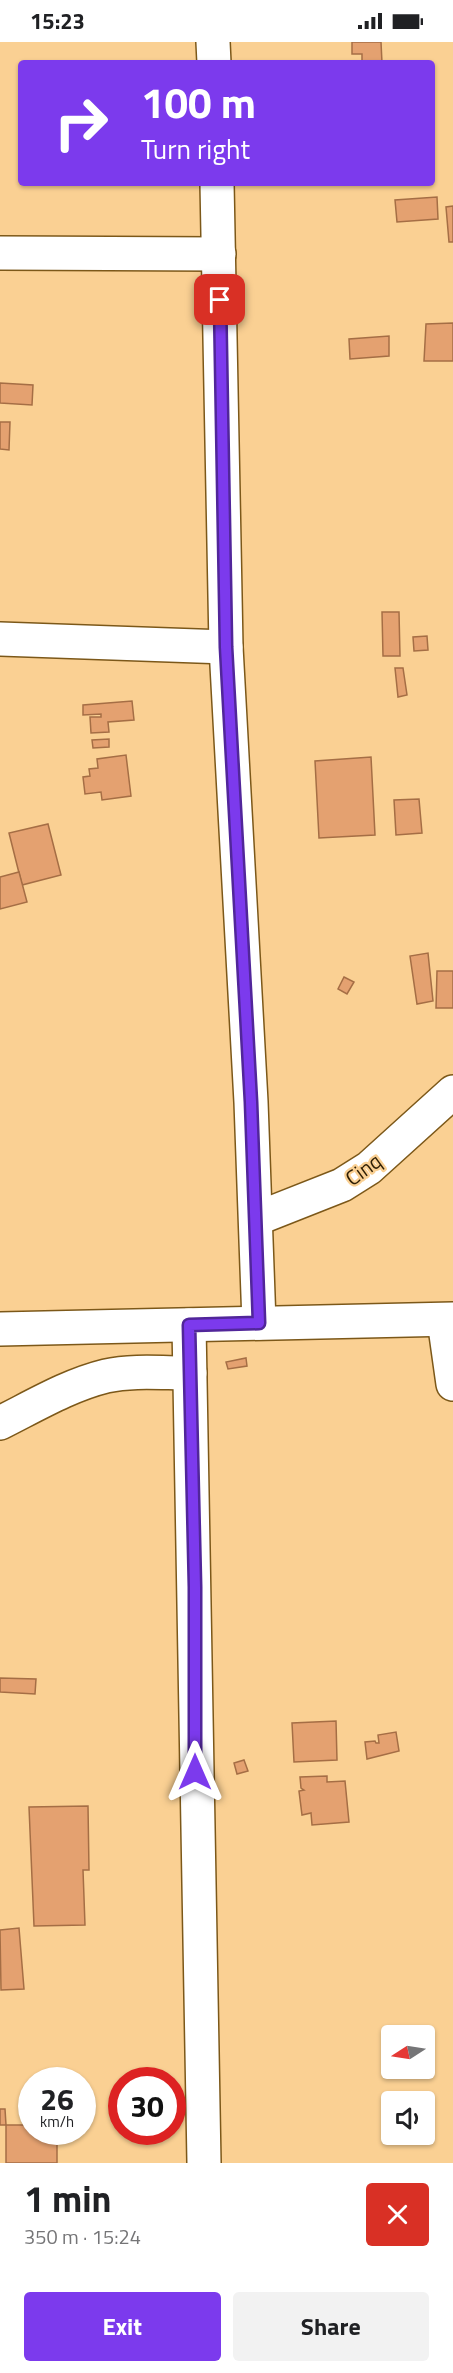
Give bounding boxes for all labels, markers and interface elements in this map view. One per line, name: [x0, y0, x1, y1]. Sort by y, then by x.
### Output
text: 15:23: [30, 4, 85, 38]
text: 100 m: [141, 70, 256, 134]
icon: right: [42, 84, 120, 162]
text: Turn right: [141, 128, 250, 169]
pin: [194, 274, 245, 325]
icon: arrive: [203, 283, 236, 316]
street label: Cinq: [338, 1145, 388, 1193]
position arrow: [163, 1740, 227, 1804]
north arrow: [381, 2025, 435, 2079]
map controls: [381, 2025, 435, 2145]
speed limit sign: 30: [108, 2067, 186, 2145]
text: 26: [40, 2076, 74, 2122]
button: sound: [381, 2091, 435, 2145]
text: km/h: [40, 2110, 74, 2133]
text: 1 min: [24, 2171, 111, 2226]
button: close: [366, 2183, 429, 2246]
text: 350 m · 15:24: [24, 2221, 141, 2252]
button: Exit: [24, 2292, 221, 2361]
button: Share: [233, 2292, 429, 2361]

